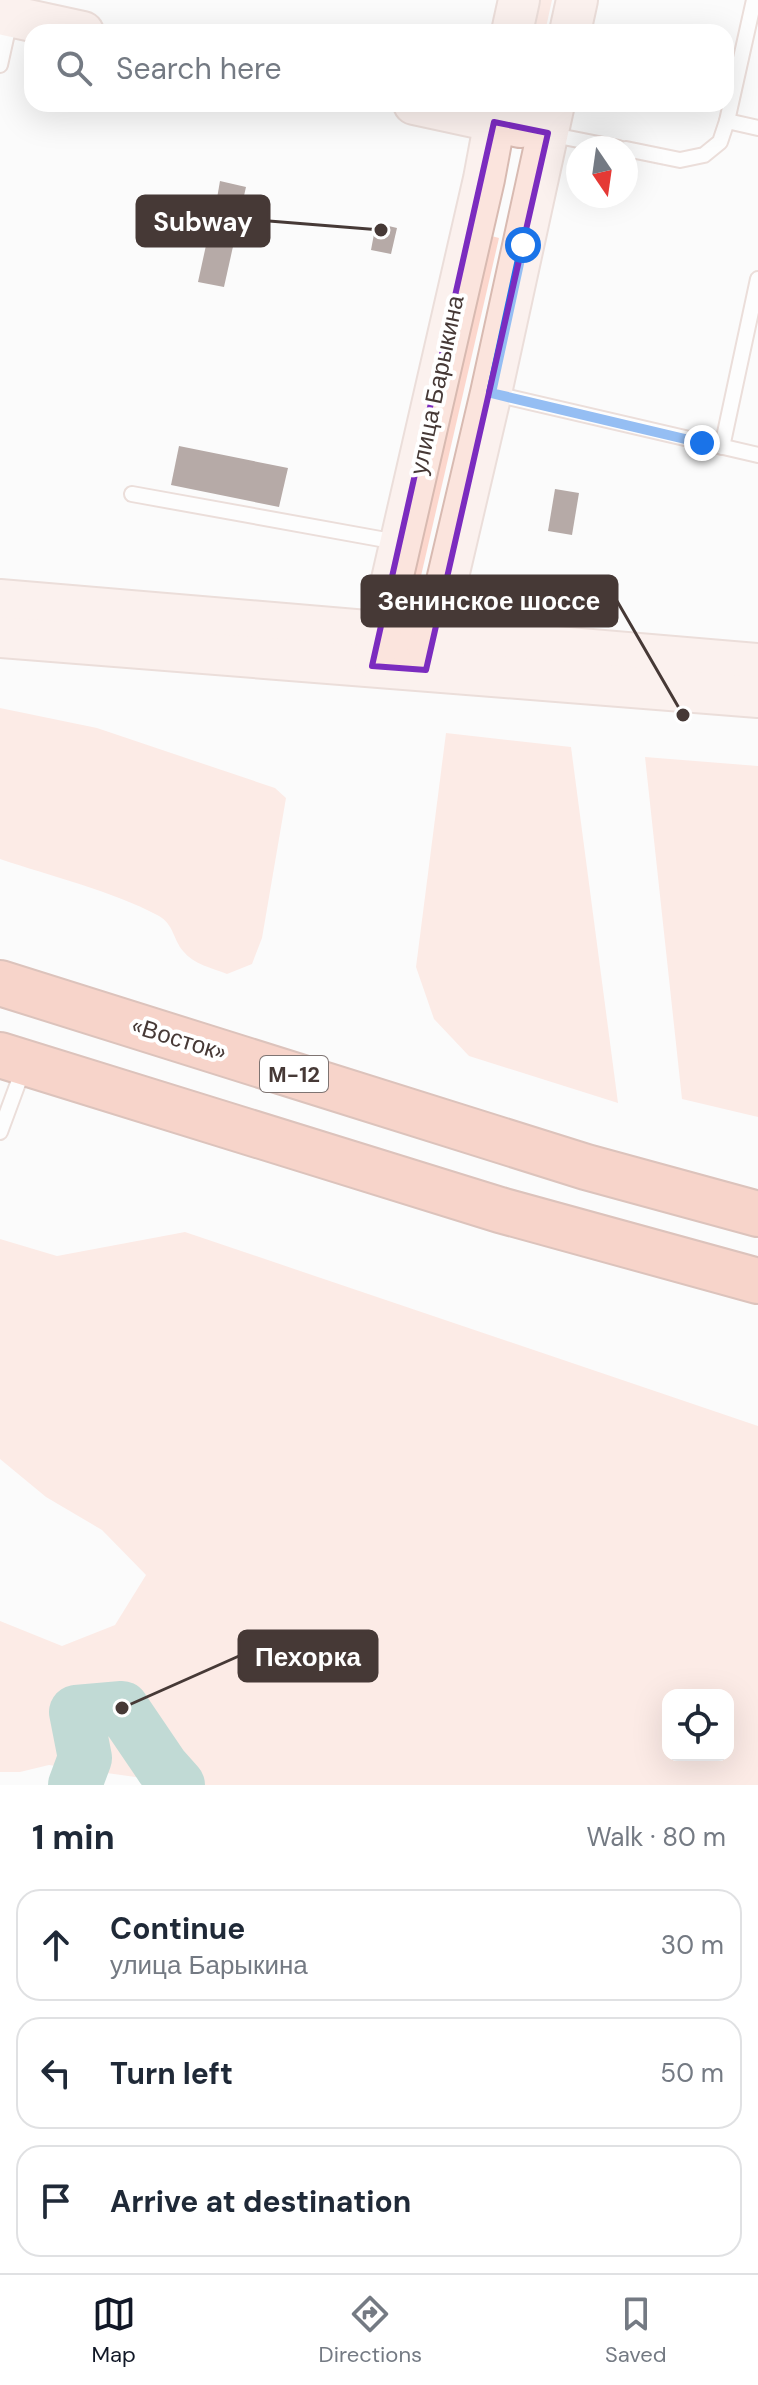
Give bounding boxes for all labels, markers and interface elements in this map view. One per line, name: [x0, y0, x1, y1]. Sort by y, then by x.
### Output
search box: [24, 24, 734, 112]
icon: search: [52, 46, 96, 90]
text: Search here: [116, 49, 282, 88]
north arrow: [566, 136, 638, 208]
callout: Subway: [137, 196, 269, 246]
text: Subway: [153, 205, 253, 239]
route start: [505, 227, 541, 263]
street label: улица Барыкина: [402, 292, 471, 477]
route end: [684, 425, 720, 461]
callout: Зенинское шоссе: [362, 576, 617, 626]
text: Зенинское шоссе: [378, 584, 600, 618]
street label: «Восток»: [128, 1009, 230, 1068]
road number: М-12: [260, 1056, 328, 1092]
callout: Пехорка: [239, 1631, 377, 1681]
text: Пехорка: [255, 1640, 361, 1674]
map controls: [662, 1689, 734, 1761]
button: locate: [662, 1689, 734, 1761]
text: 1 min: [32, 1815, 115, 1860]
text: Walk · 80 m: [586, 1820, 726, 1854]
text: Continue: [110, 1909, 245, 1948]
icon: ahead: [34, 1923, 78, 1967]
text: 30 m: [661, 1928, 724, 1962]
text: улица Барыкина: [110, 1948, 308, 1982]
icon: left: [34, 2051, 78, 2095]
text: Turn left: [110, 2054, 233, 2093]
text: 50 m: [660, 2056, 724, 2090]
icon: arrive: [34, 2179, 78, 2223]
text: Arrive at destination: [110, 2182, 411, 2221]
tab: Map: [91, 2292, 136, 2369]
tab: Directions: [319, 2292, 422, 2369]
tab: Saved: [605, 2292, 667, 2369]

